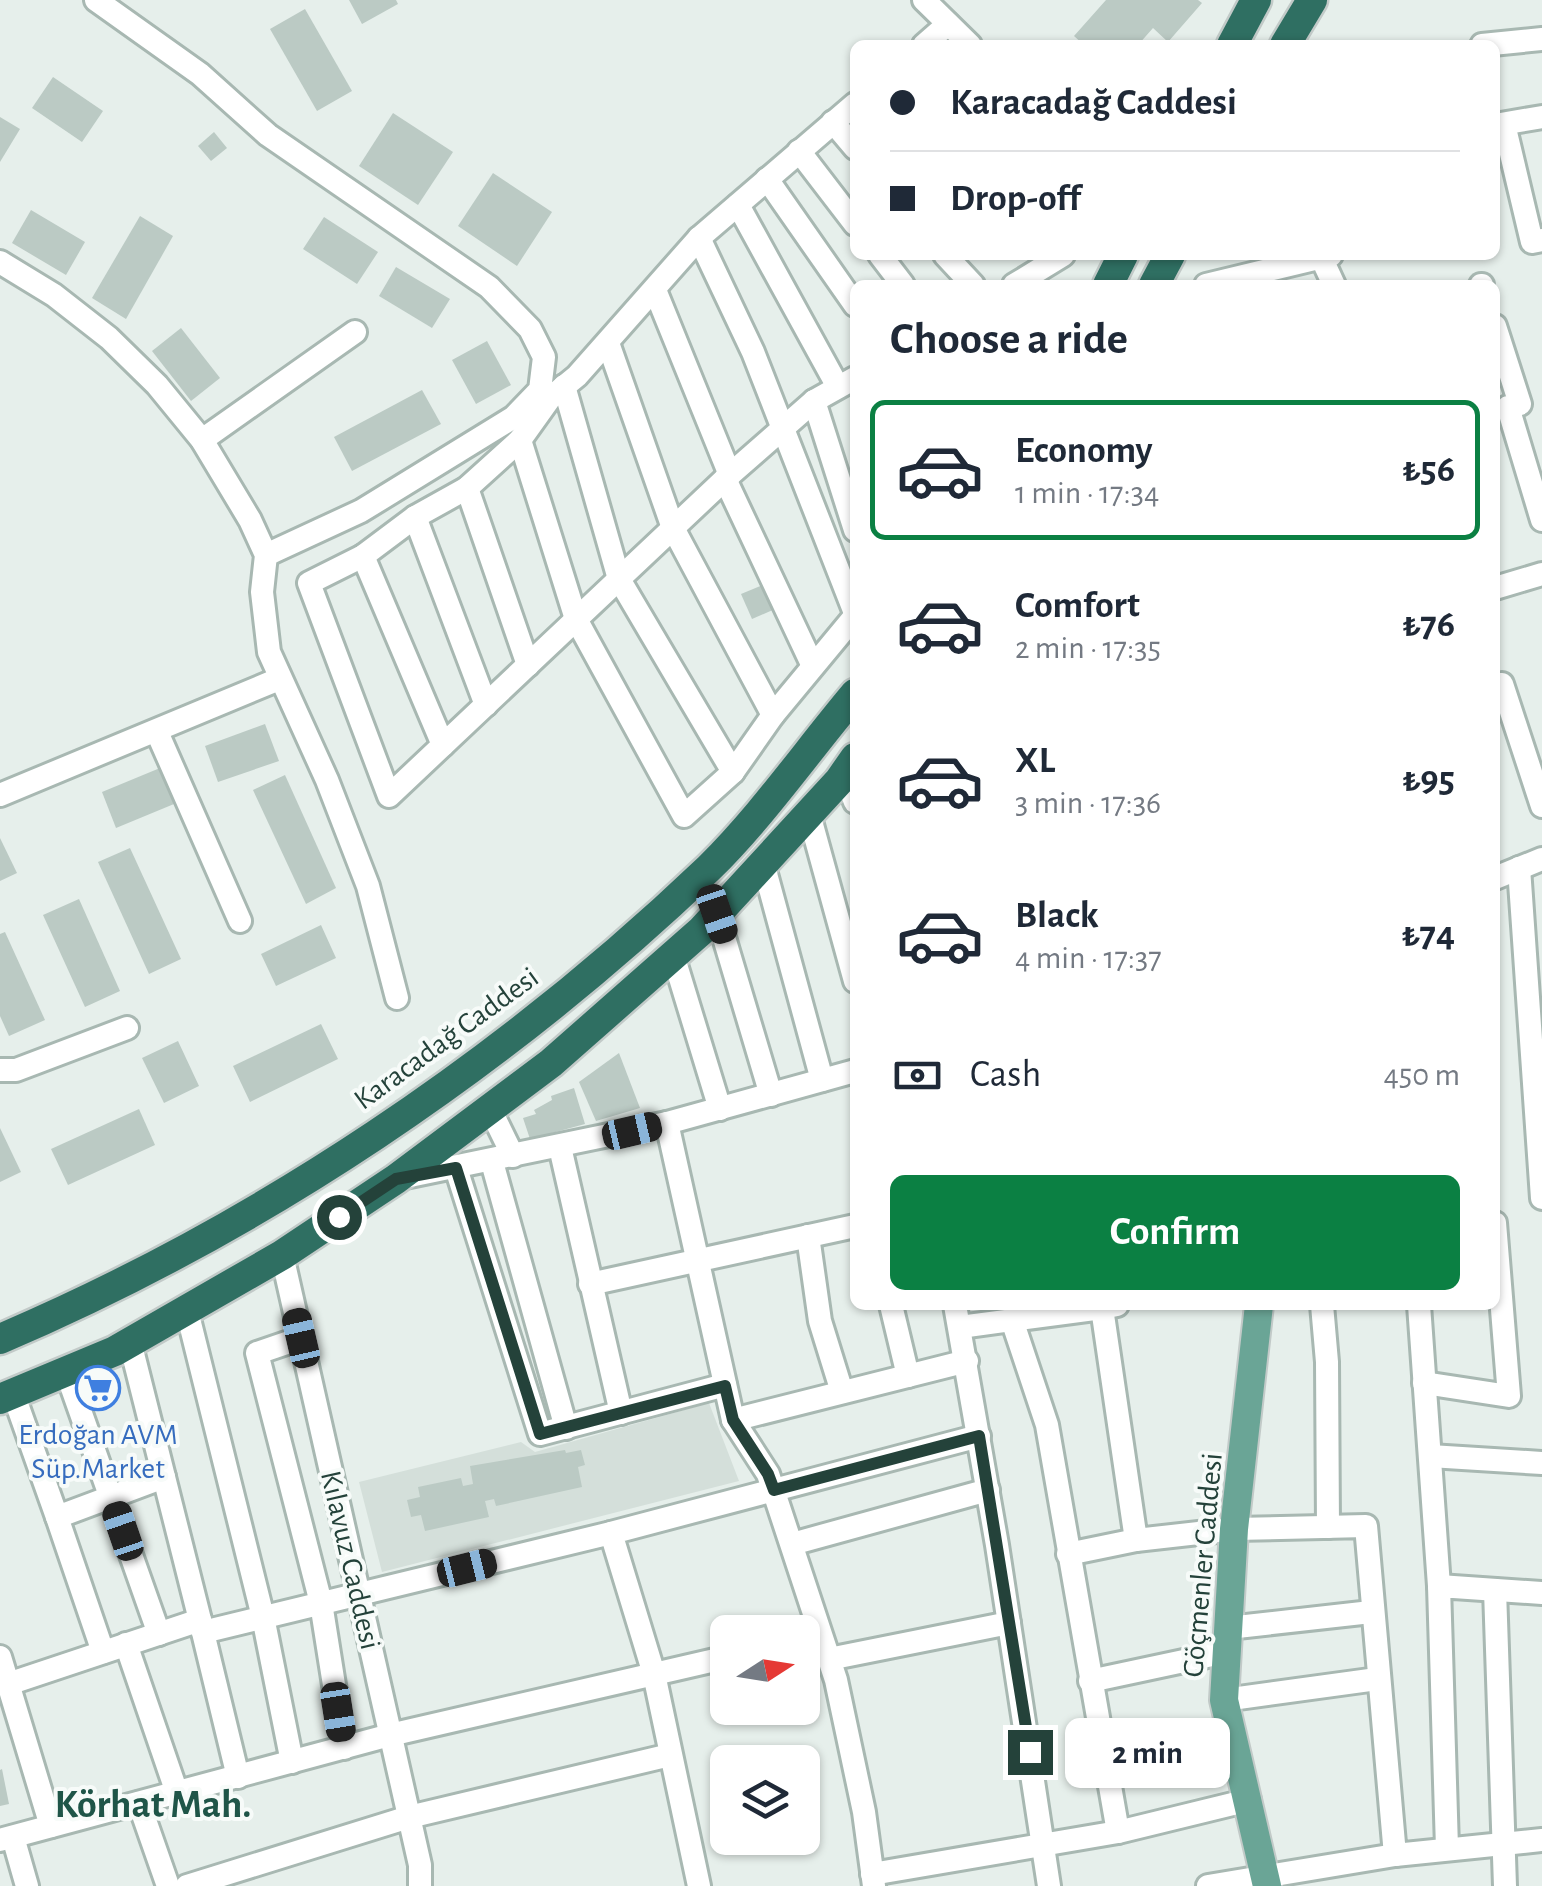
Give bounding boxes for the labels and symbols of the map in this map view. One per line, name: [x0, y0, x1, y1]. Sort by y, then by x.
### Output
car: [693, 881, 741, 947]
street label: Karacadağ Caddesi: [349, 962, 544, 1115]
car: [599, 1110, 665, 1152]
route start: [317, 1195, 362, 1240]
car: [280, 1305, 322, 1371]
supermarket icon: Erdoğan AVM Süp.Market: [75, 1365, 121, 1411]
place label: Erdoğan AVM Süp.Market: [18, 1420, 178, 1484]
street label: Göçmenler Caddesi: [1178, 1452, 1228, 1679]
street label: Kılavuz Caddesi: [315, 1468, 385, 1653]
car: [99, 1498, 147, 1564]
car: [434, 1546, 500, 1590]
north arrow: [710, 1615, 820, 1725]
car: [318, 1680, 358, 1744]
callout: 2 min: [1065, 1717, 1230, 1787]
route end: [1008, 1730, 1053, 1775]
district label: Körhat Mah.: [55, 1785, 251, 1825]

